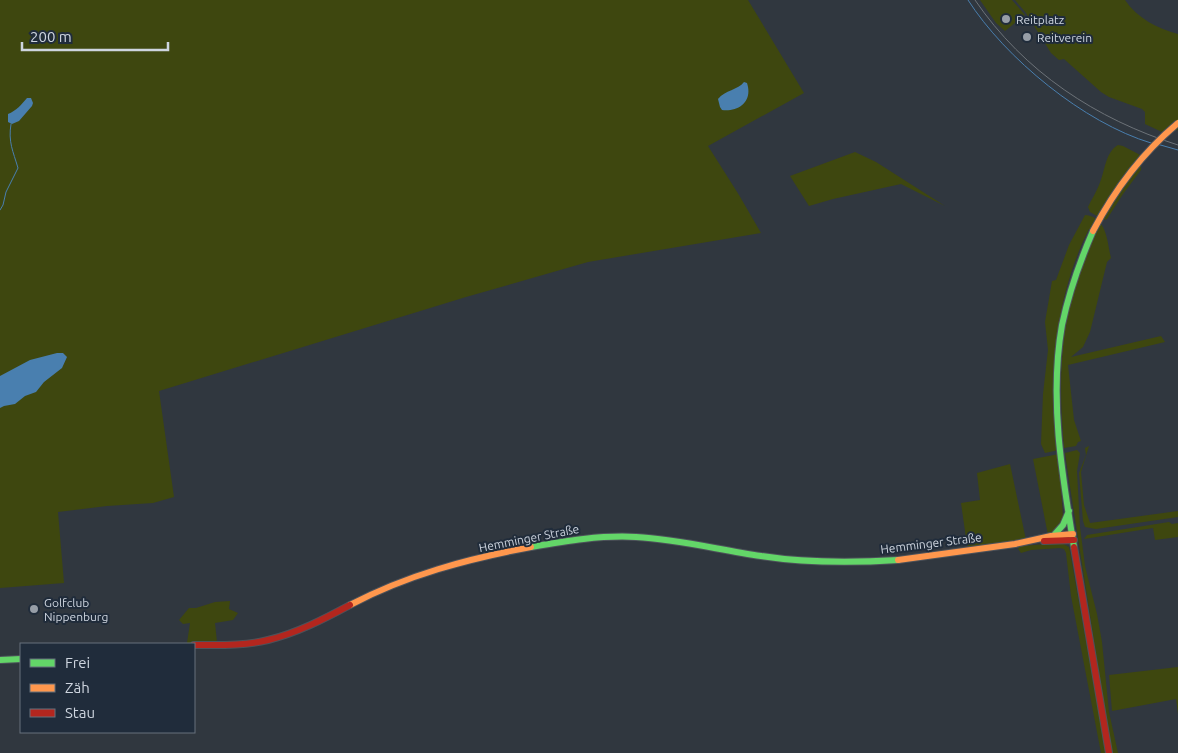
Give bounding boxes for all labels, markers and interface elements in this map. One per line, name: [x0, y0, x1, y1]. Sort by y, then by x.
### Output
marker: Reitplatz: [1000, 13, 1012, 25]
place label: Reitplatz: [1016, 13, 1065, 26]
scale bar: [22, 20, 169, 52]
text: 200 m: [30, 28, 72, 45]
marker: Reitverein: [1021, 31, 1033, 43]
place label: Reitverein: [1037, 31, 1092, 44]
street label: Hemminger Straße: [478, 522, 580, 554]
street label: Hemminger Straße: [880, 530, 982, 556]
place label: Golfclub Nippenburg: [44, 596, 108, 623]
marker: Golfclub Nippenburg: [28, 603, 40, 615]
legend: [20, 643, 195, 733]
text: Frei: [65, 654, 90, 671]
text: Zäh: [65, 679, 90, 696]
text: Stau: [65, 704, 95, 721]

